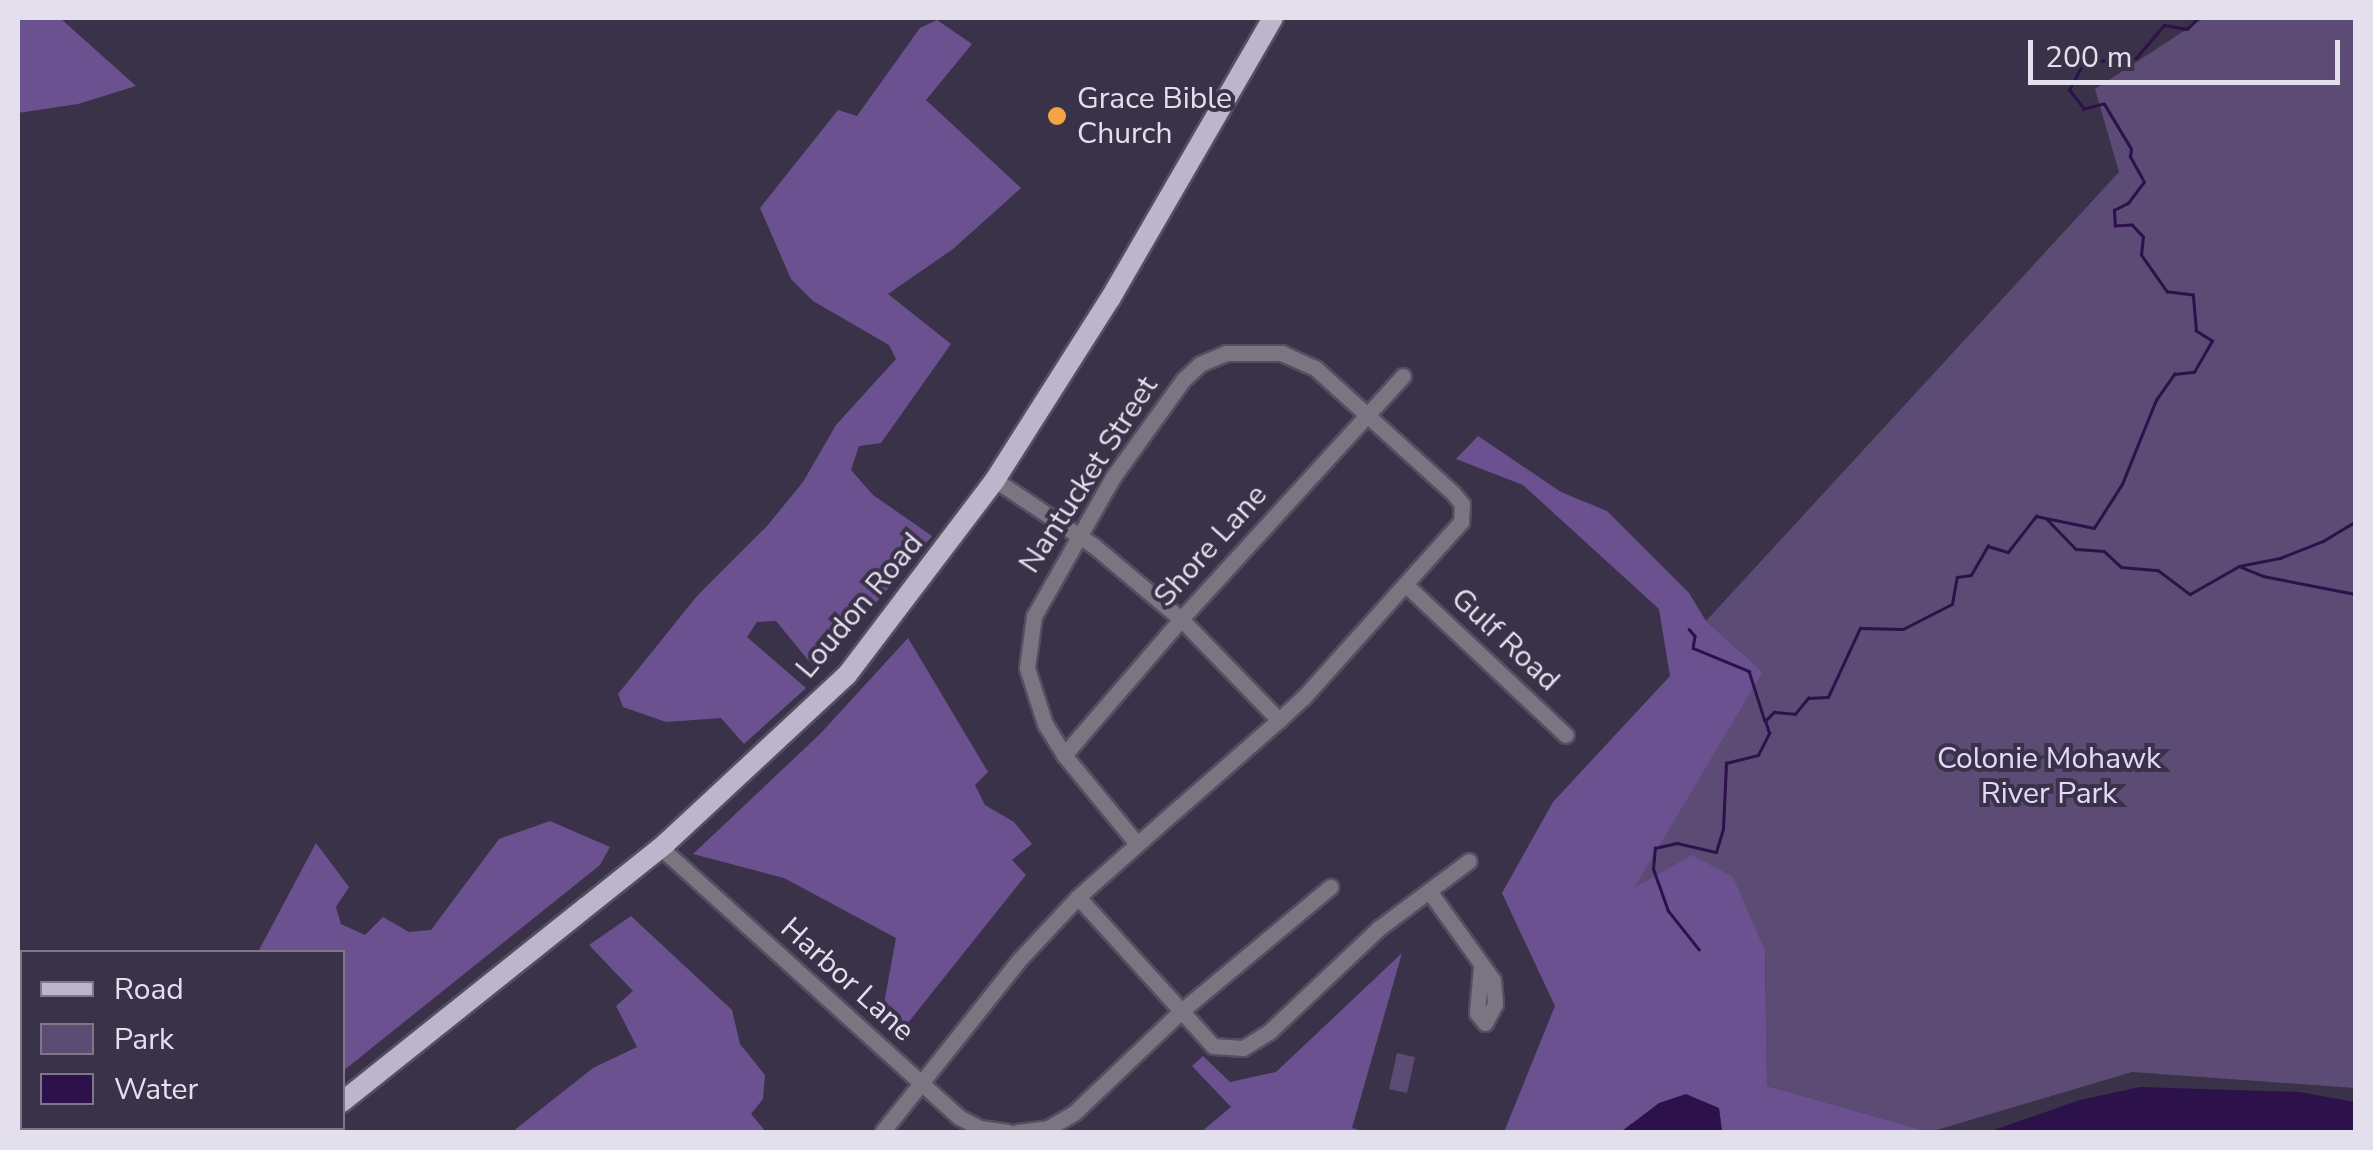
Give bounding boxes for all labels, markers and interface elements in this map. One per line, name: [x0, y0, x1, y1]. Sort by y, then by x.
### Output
scale bar: [2033, 20, 2346, 82]
text: 200 m: [2045, 37, 2132, 78]
place label: Grace Bible Church: [1077, 81, 1232, 152]
marker: Grace Bible Church: [1046, 105, 1068, 127]
street label: Nantucket Street: [1012, 370, 1166, 580]
street label: Shore Lane: [1147, 478, 1275, 614]
street label: Loudon Road: [789, 526, 931, 686]
street label: Gulf Road: [1443, 581, 1567, 699]
park label: Colonie Mohawk River Park: [1937, 741, 2161, 812]
street label: Harbor Lane: [773, 911, 921, 1049]
legend: [20, 950, 345, 1130]
text: Road: [114, 969, 184, 1010]
text: Park: [114, 1019, 174, 1060]
text: Water: [114, 1069, 198, 1110]

